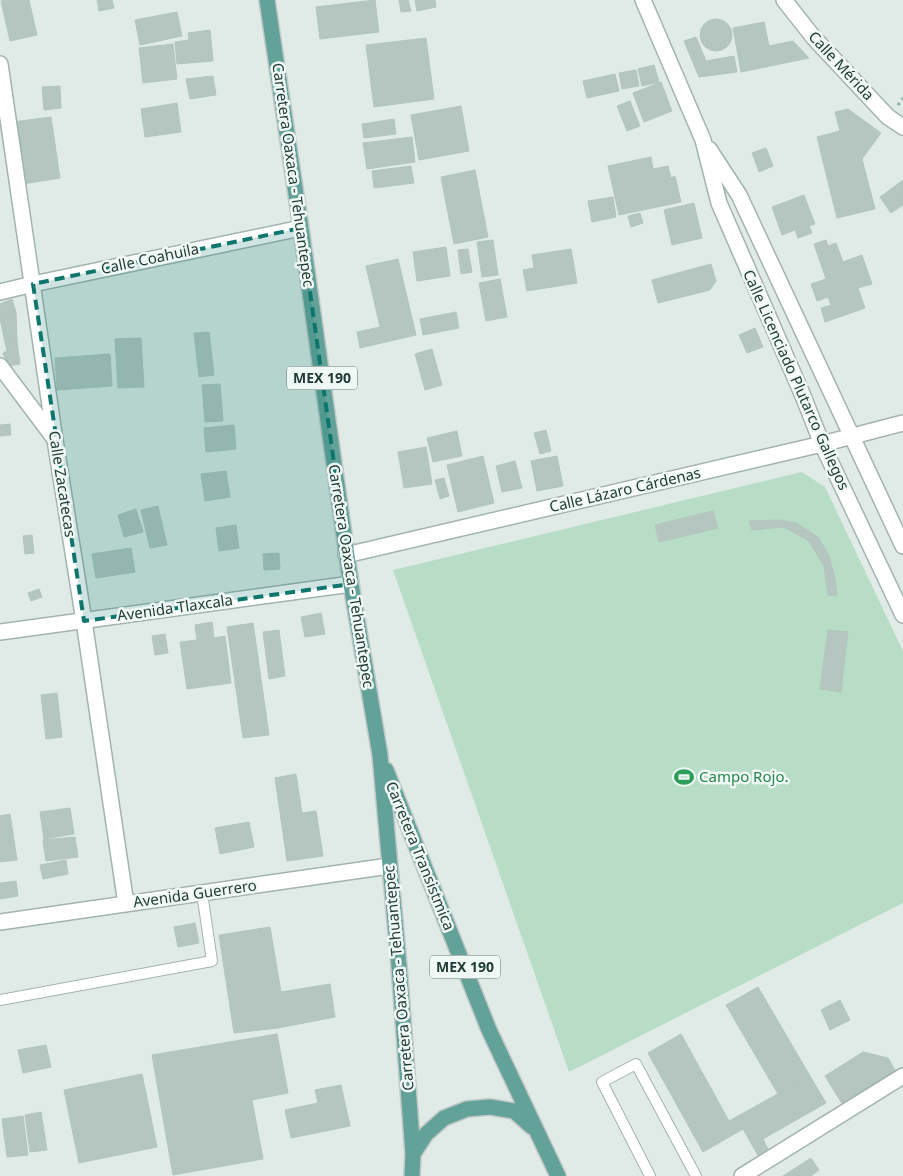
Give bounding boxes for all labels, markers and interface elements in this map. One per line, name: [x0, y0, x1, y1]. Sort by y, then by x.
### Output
street label: Calle Mérida: [804, 26, 879, 104]
street label: Carretera Oaxaca - Tehuantepec: [268, 62, 320, 288]
street label: Calle Coahuila: [99, 238, 201, 278]
street label: Calle Licenciado Plutarco Gallegos: [739, 266, 855, 493]
road number: MEX 190: [287, 366, 357, 389]
street label: Calle Zacatecas: [45, 429, 81, 538]
street label: Calle Lázaro Cárdenas: [547, 462, 703, 516]
street label: Carretera Oaxaca - Tehuantepec: [324, 463, 380, 689]
street label: Avenida Tlaxcala: [116, 589, 234, 625]
sports icon: Campo Rojo.: [673, 766, 695, 788]
place label: Campo Rojo.: [699, 766, 789, 786]
street label: Carretera Transistmica: [382, 778, 460, 933]
street label: Carretera Oaxaca - Tehuantepec: [378, 865, 418, 1092]
street label: Avenida Guerrero: [132, 874, 258, 912]
road number: MEX 190: [430, 956, 500, 979]

